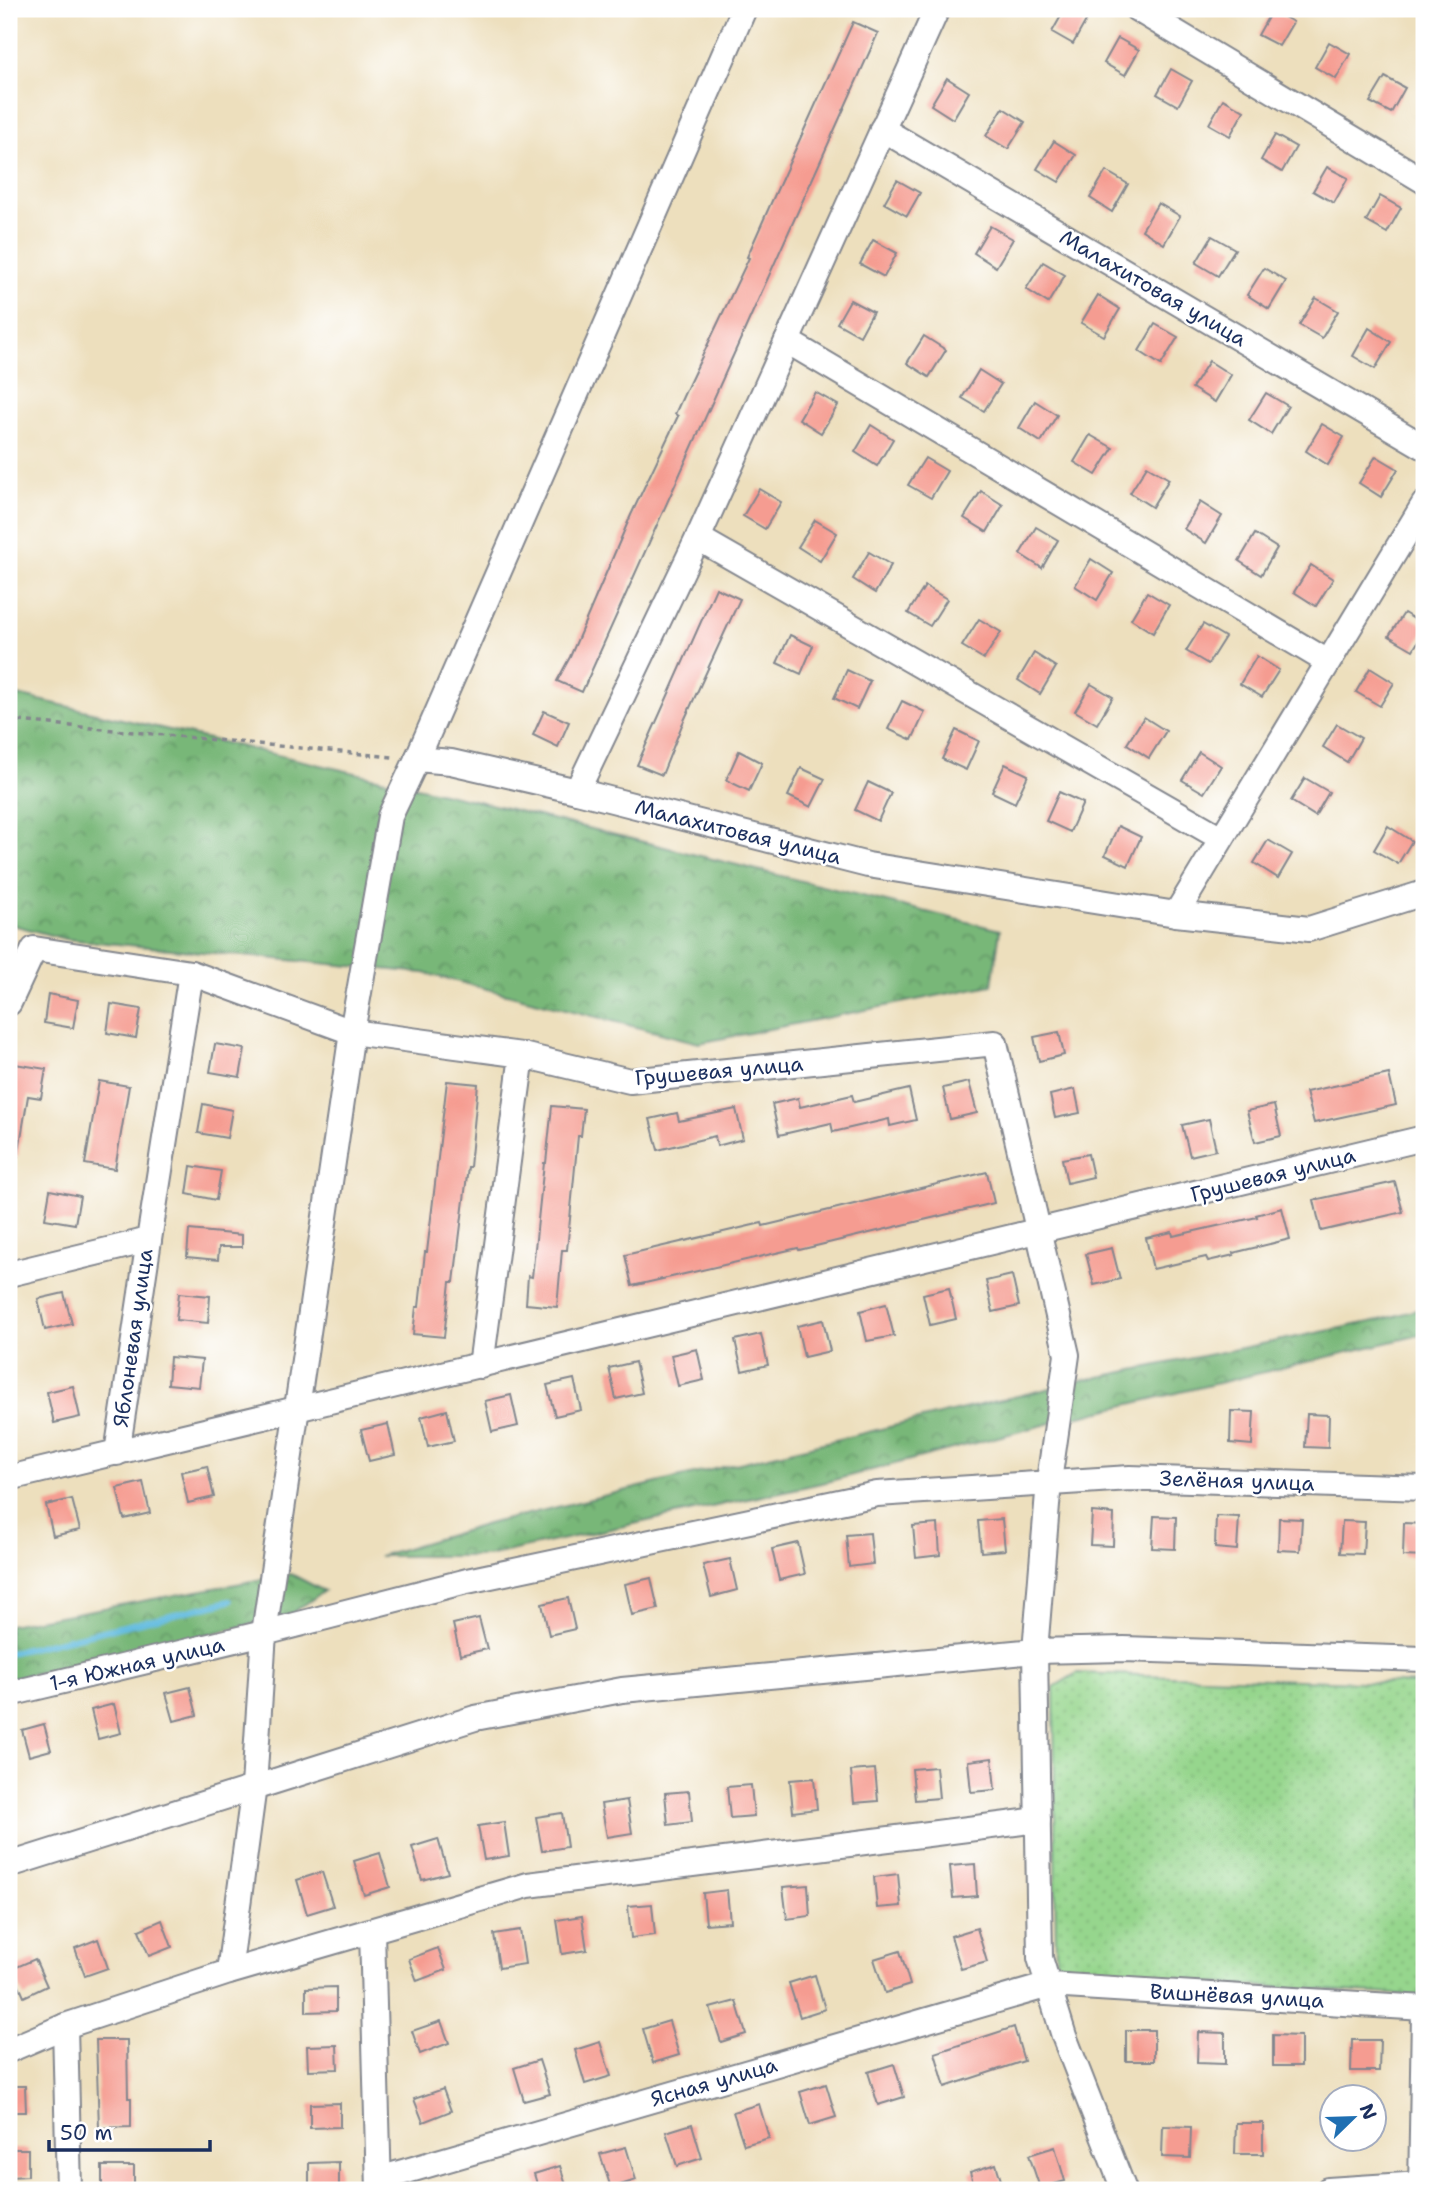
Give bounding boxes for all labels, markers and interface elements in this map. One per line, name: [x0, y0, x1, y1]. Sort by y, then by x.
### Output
street label: Малахитовая улица: [1054, 223, 1252, 353]
street label: Малахитовая улица: [632, 793, 844, 871]
street label: Грушевая улица: [634, 1050, 804, 1092]
street label: Грушевая улица: [1188, 1141, 1358, 1209]
street label: Яблоневая улица: [107, 1247, 159, 1429]
street label: Зелёная улица: [1159, 1464, 1315, 1498]
street label: 1-я Южная улица: [47, 1630, 227, 1698]
street label: Вишнёвая улица: [1149, 1977, 1325, 2015]
street label: Ясная улица: [648, 2051, 780, 2113]
north arrow: [1318, 2084, 1388, 2154]
text: N: [1354, 2100, 1383, 2123]
scale bar: [49, 2108, 210, 2152]
text: 50 m: [60, 2119, 113, 2147]

